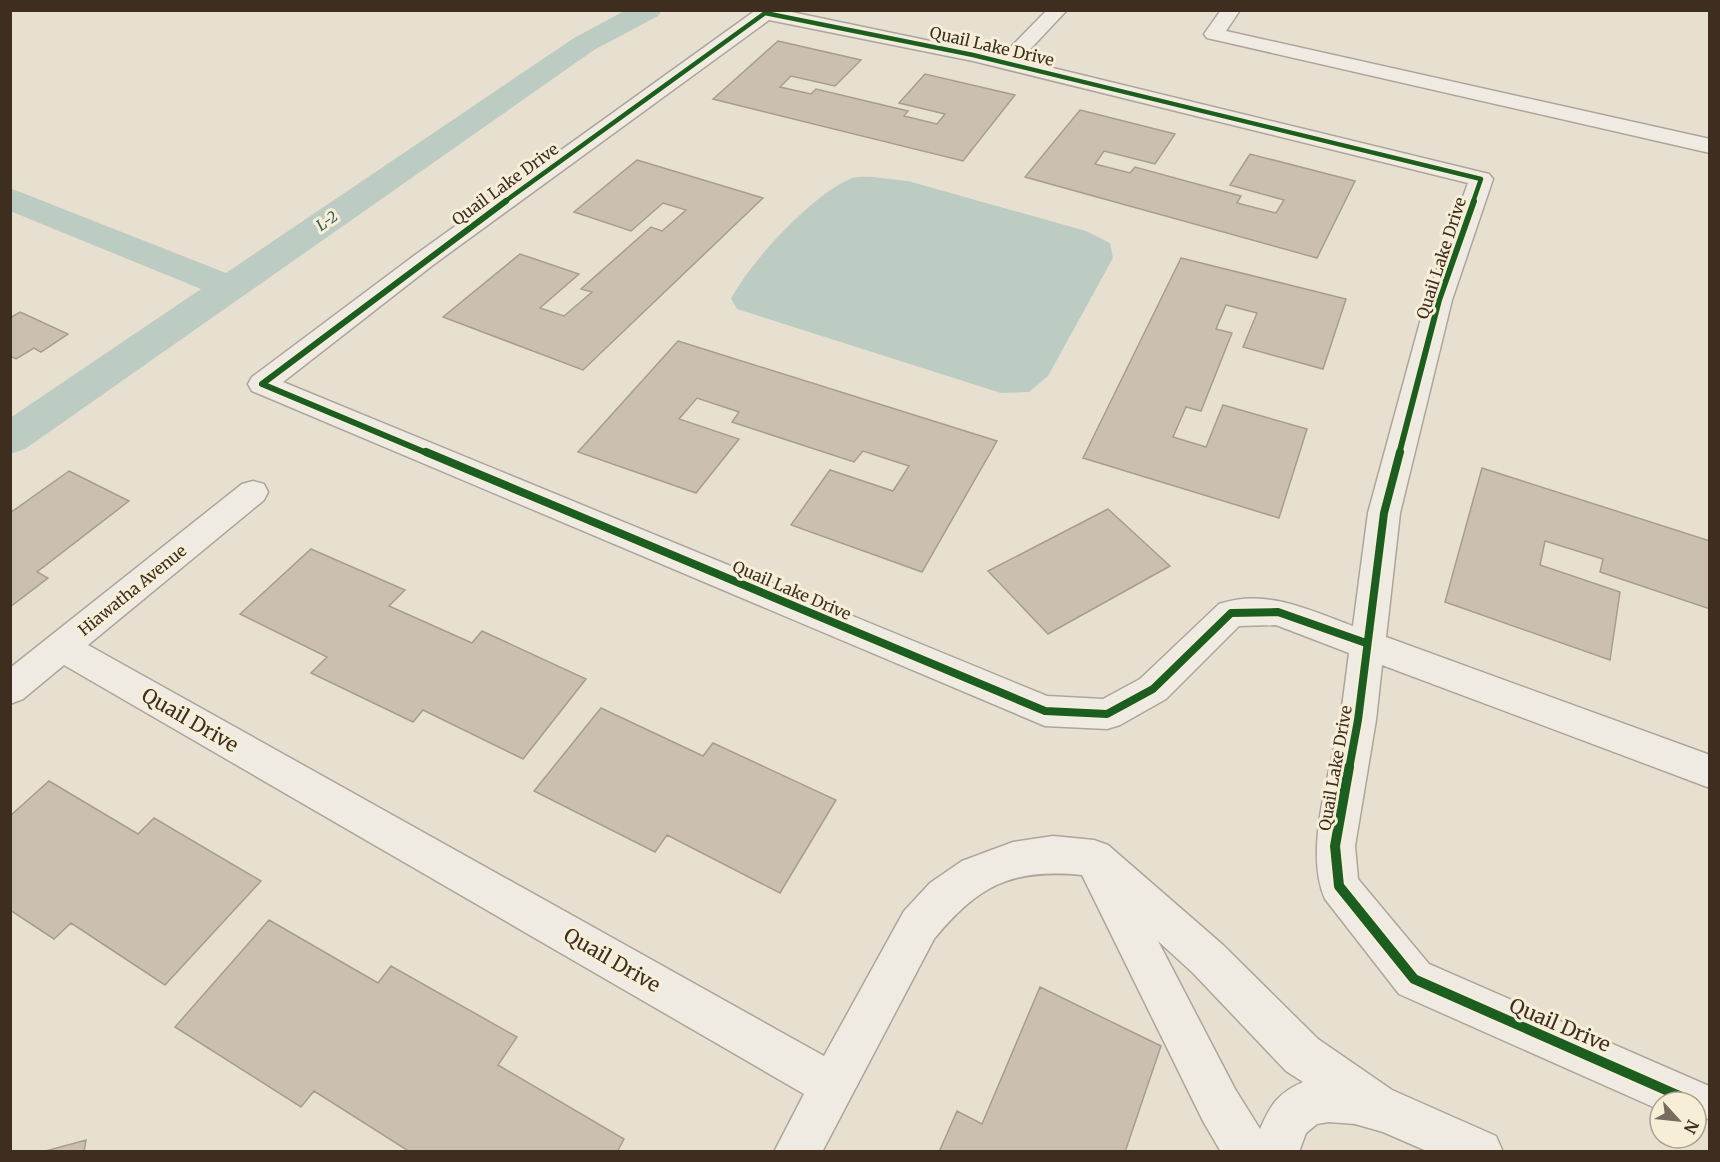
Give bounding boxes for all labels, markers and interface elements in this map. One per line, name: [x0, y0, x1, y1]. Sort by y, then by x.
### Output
street label: Quail Lake Drive: [928, 22, 1056, 70]
street label: Quail Lake Drive: [448, 139, 562, 229]
street label: Quail Lake Drive: [1412, 195, 1470, 321]
water label: L-2: [312, 207, 341, 235]
street label: Hiawatha Avenue: [74, 540, 190, 640]
street label: Quail Lake Drive: [730, 556, 854, 624]
street label: Quail Drive: [137, 682, 243, 757]
street label: Quail Lake Drive: [1314, 704, 1356, 832]
street label: Quail Drive: [559, 922, 665, 997]
street label: Quail Drive: [1506, 992, 1615, 1057]
north arrow: [1648, 1090, 1708, 1150]
text: N: [1679, 1117, 1703, 1137]

